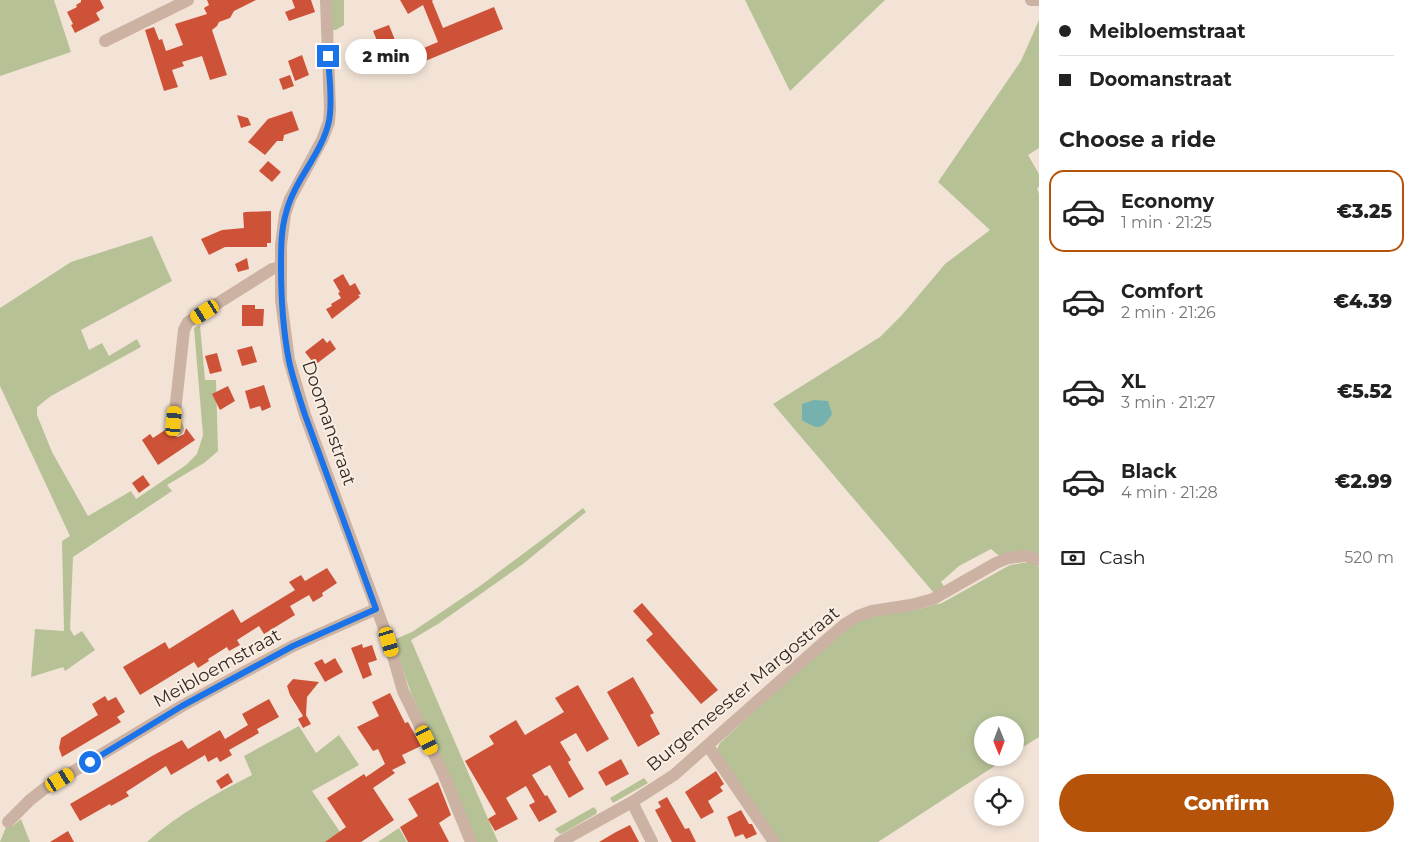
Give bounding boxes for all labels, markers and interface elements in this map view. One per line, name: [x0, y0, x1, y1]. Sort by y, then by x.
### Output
text: Meibloemstraat: [1089, 20, 1246, 43]
callout: 2 min: [346, 38, 428, 74]
route end: [317, 45, 339, 67]
text: 2 min: [362, 47, 410, 66]
text: Doomanstraat: [1089, 68, 1232, 91]
text: Choose a ride: [1059, 126, 1216, 153]
icon: car: [1061, 189, 1106, 234]
text: Economy: [1121, 190, 1214, 213]
text: €3.25: [1337, 200, 1392, 223]
text: 1 min · 21:25: [1121, 213, 1212, 232]
icon: car: [1061, 279, 1106, 324]
text: Comfort: [1121, 280, 1203, 303]
text: €4.39: [1334, 290, 1392, 313]
car: [188, 298, 221, 326]
text: 2 min · 21:26: [1121, 303, 1216, 322]
street label: Doomanstraat: [297, 358, 361, 488]
icon: car: [1061, 369, 1106, 414]
text: XL: [1121, 370, 1146, 393]
text: €5.52: [1337, 380, 1392, 403]
text: 3 min · 21:27: [1121, 393, 1215, 412]
car: [165, 405, 182, 437]
icon: car: [1061, 459, 1106, 504]
text: Black: [1121, 460, 1177, 483]
text: €2.99: [1335, 470, 1392, 493]
text: 4 min · 21:28: [1121, 483, 1218, 502]
icon: cash: [1059, 544, 1087, 572]
text: Cash: [1099, 546, 1146, 569]
text: 520 m: [1344, 548, 1394, 567]
street label: Burgemeester Margostraat: [642, 602, 844, 776]
street label: Meibloemstraat: [149, 624, 285, 712]
car: [377, 625, 400, 659]
north arrow: [974, 716, 1024, 766]
map controls: [974, 716, 1024, 826]
car: [413, 723, 440, 757]
route start: [79, 751, 101, 773]
car: [43, 766, 76, 794]
button: Confirm: [1059, 774, 1394, 832]
button: locate: [974, 776, 1024, 826]

